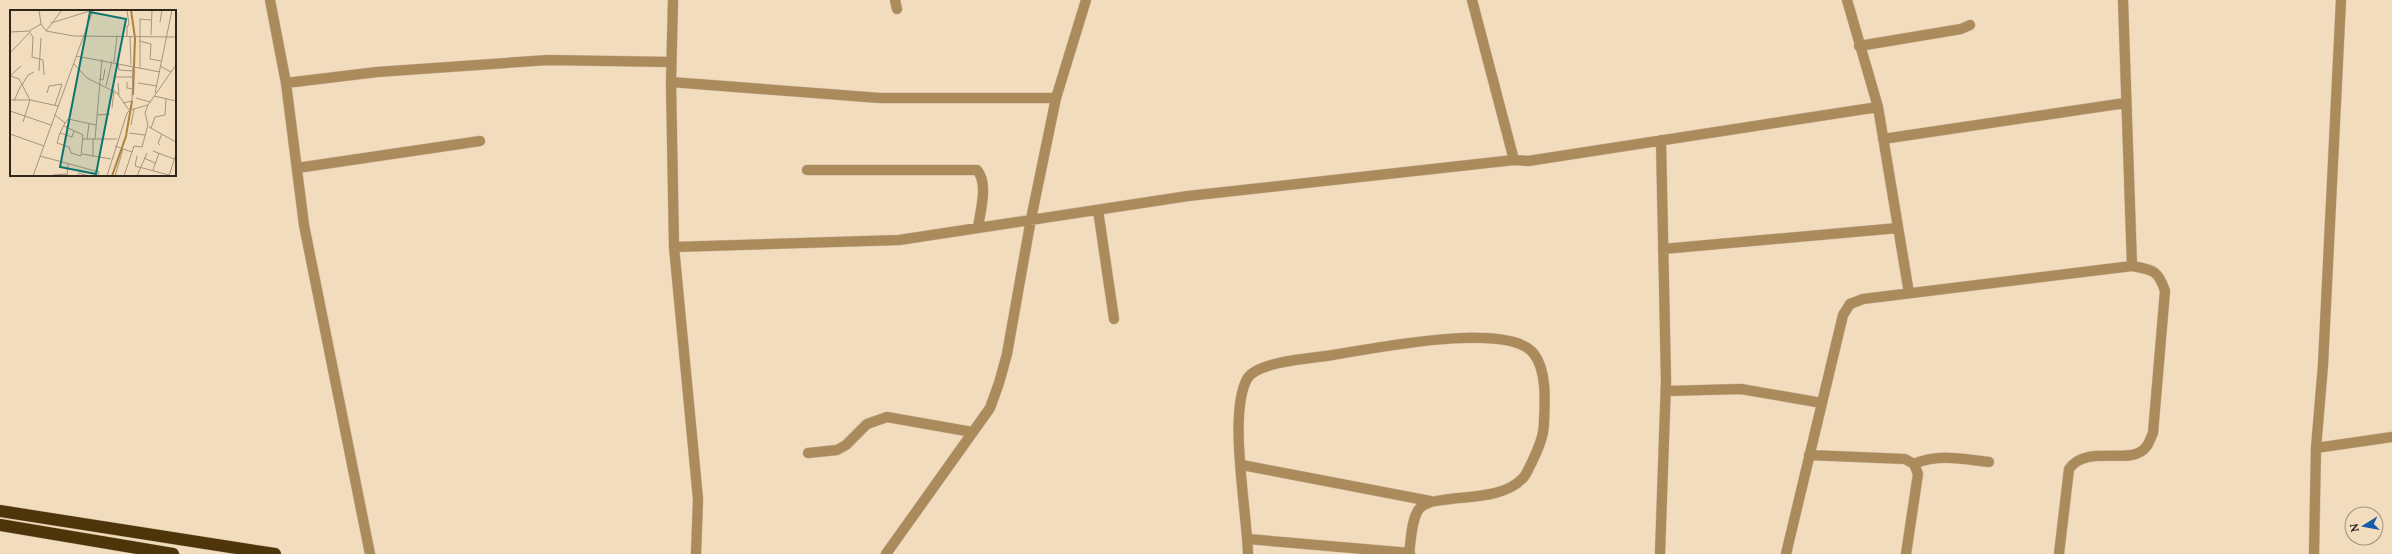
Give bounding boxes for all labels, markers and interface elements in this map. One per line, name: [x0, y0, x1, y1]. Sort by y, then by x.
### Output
inset map: [10, 10, 176, 176]
north arrow: [2344, 506, 2384, 546]
text: N: [2346, 522, 2362, 533]

